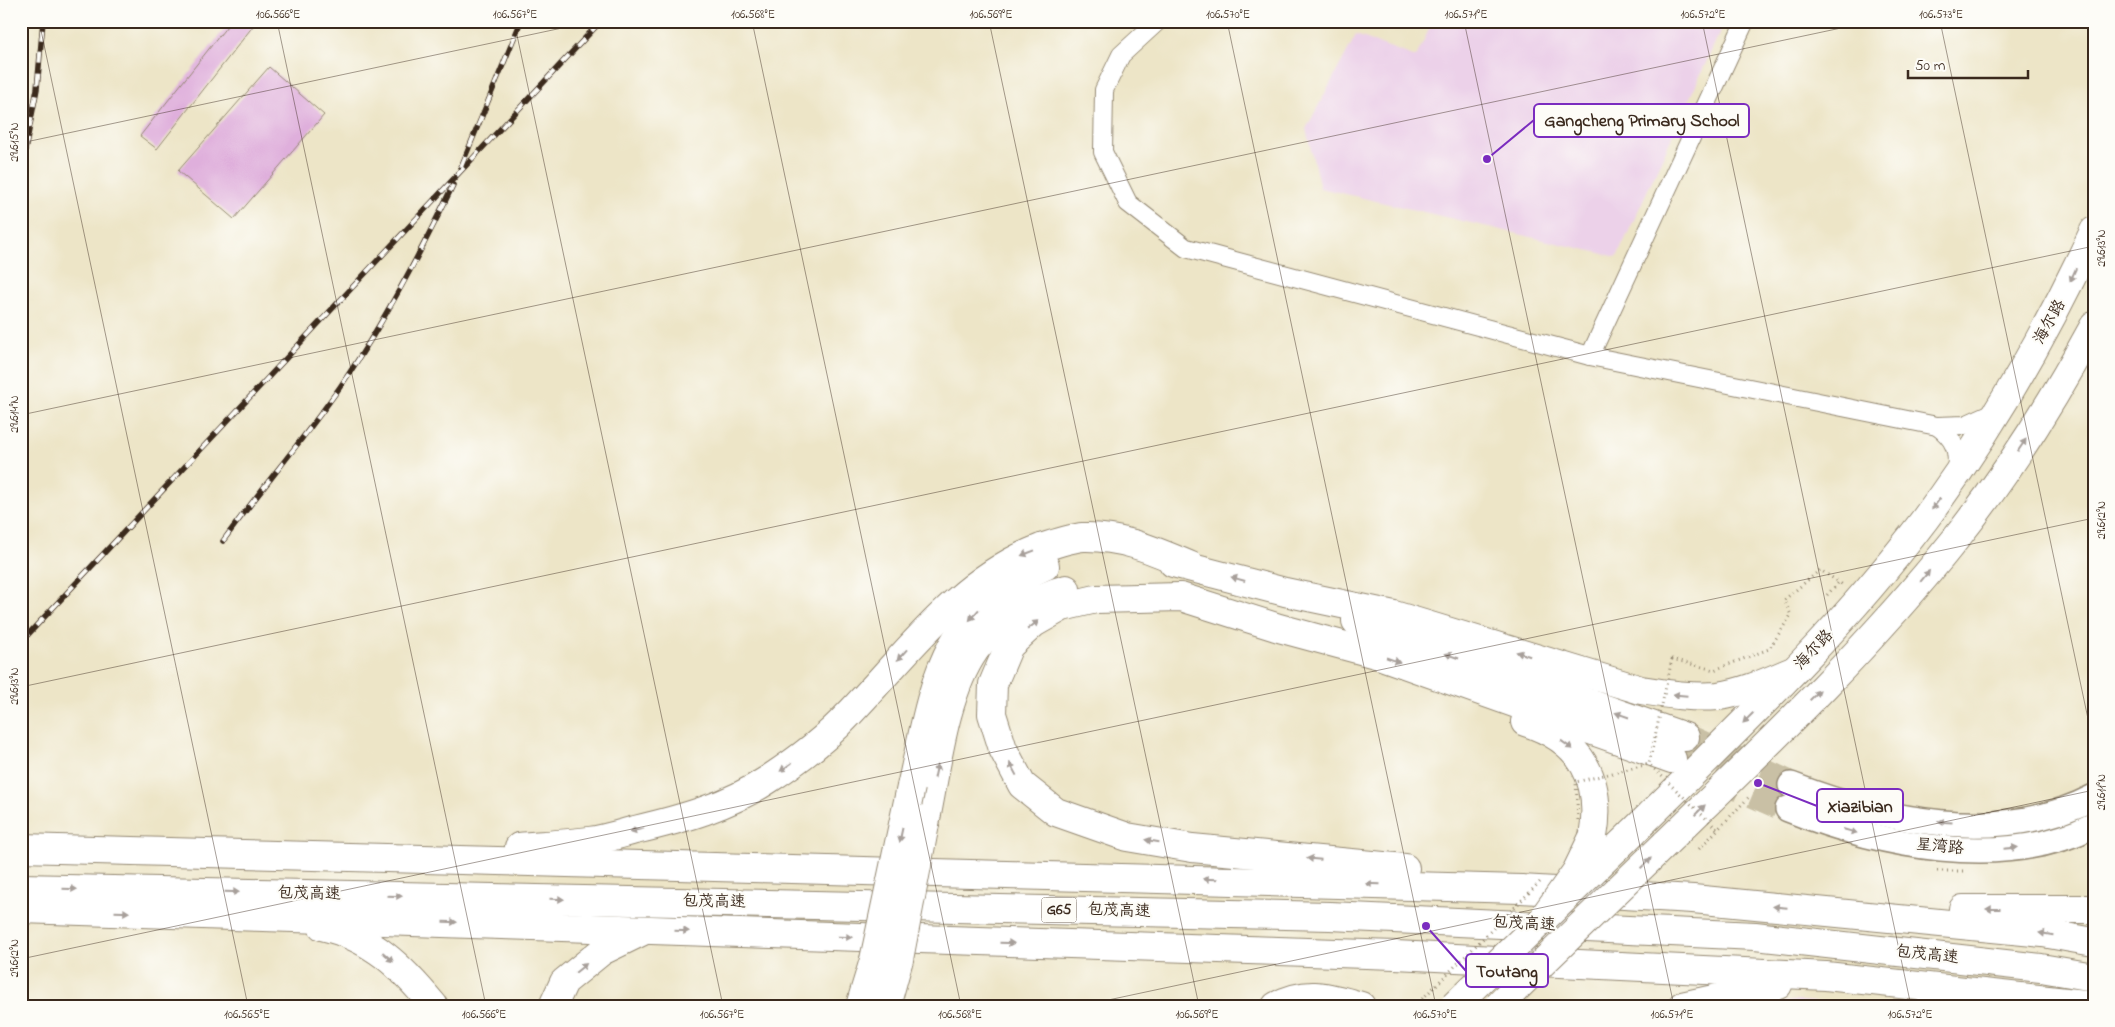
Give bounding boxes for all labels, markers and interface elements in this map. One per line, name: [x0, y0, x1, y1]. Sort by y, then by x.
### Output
text: 106.566°E: [256, 6, 300, 24]
text: 106.567°E: [493, 6, 537, 24]
text: 106.568°E: [731, 6, 775, 24]
text: 106.569°E: [970, 6, 1012, 24]
text: 106.570°E: [1206, 6, 1250, 24]
text: 106.571°E: [1445, 6, 1487, 24]
text: 106.572°E: [1681, 6, 1726, 24]
text: 106.573°E: [1919, 6, 1963, 24]
scale bar: [1908, 48, 2028, 80]
text: 50 m: [1915, 55, 1946, 77]
callout: Gangcheng Primary School: [1534, 104, 1749, 137]
text: Gangcheng Primary School: [1544, 109, 1740, 136]
text: 29.615°N: [6, 122, 24, 162]
text: 29.613°N: [2093, 229, 2111, 267]
one-way arrow: [2069, 268, 2077, 282]
street label: 海尔路: [2028, 295, 2072, 349]
text: 29.614°N: [6, 395, 24, 433]
one-way arrow: [2017, 439, 2027, 452]
one-way arrow: [1931, 497, 1941, 511]
text: 29.612°N: [2093, 501, 2111, 539]
one-way arrow: [1021, 550, 1035, 558]
one-way arrow: [1920, 570, 1931, 583]
one-way arrow: [1231, 575, 1246, 583]
one-way arrow: [968, 608, 980, 620]
one-way arrow: [1026, 619, 1039, 630]
street label: 海尔路: [1789, 624, 1839, 676]
one-way arrow: [896, 648, 908, 660]
one-way arrow: [1516, 650, 1531, 658]
one-way arrow: [1444, 652, 1459, 660]
one-way arrow: [1386, 657, 1401, 664]
text: 29.613°N: [6, 667, 24, 705]
one-way arrow: [1809, 690, 1821, 702]
one-way arrow: [1672, 691, 1688, 699]
one-way arrow: [1614, 711, 1629, 719]
one-way arrow: [1742, 711, 1754, 723]
one-way arrow: [1560, 739, 1573, 749]
one-way arrow: [779, 762, 793, 772]
one-way arrow: [1009, 762, 1017, 776]
one-way arrow: [932, 764, 940, 779]
text: 29.611°N: [2093, 774, 2111, 810]
callout: Xiazibian: [1817, 789, 1903, 822]
text: Xiazibian: [1827, 795, 1893, 821]
one-way arrow: [1694, 804, 1706, 816]
one-way arrow: [1936, 817, 1952, 825]
one-way arrow: [630, 826, 645, 834]
one-way arrow: [897, 827, 905, 843]
one-way arrow: [1843, 828, 1858, 836]
street label: 星湾路: [1915, 833, 1965, 861]
one-way arrow: [1144, 837, 1160, 845]
one-way arrow: [2003, 843, 2019, 851]
one-way arrow: [1305, 855, 1321, 863]
one-way arrow: [1640, 857, 1652, 869]
one-way arrow: [1202, 875, 1218, 883]
one-way arrow: [1365, 880, 1381, 888]
street label: 包茂高速: [277, 881, 341, 907]
one-way arrow: [62, 885, 78, 893]
one-way arrow: [225, 889, 241, 897]
street label: 包茂高速: [682, 889, 746, 915]
one-way arrow: [387, 892, 403, 900]
one-way arrow: [550, 895, 566, 903]
road number: G65: [1042, 898, 1076, 922]
street label: 包茂高速: [1087, 898, 1151, 924]
one-way arrow: [1771, 903, 1787, 911]
one-way arrow: [1984, 905, 2000, 913]
one-way arrow: [115, 908, 131, 916]
street label: 包茂高速: [1491, 910, 1557, 938]
one-way arrow: [442, 919, 458, 927]
one-way arrow: [674, 927, 690, 935]
one-way arrow: [2037, 929, 2053, 937]
one-way arrow: [837, 933, 853, 941]
text: 29.612°N: [6, 939, 24, 977]
one-way arrow: [999, 939, 1015, 947]
street label: 包茂高速: [1894, 940, 1960, 970]
one-way arrow: [382, 952, 395, 963]
callout: Toutang: [1466, 954, 1548, 987]
text: Toutang: [1476, 960, 1538, 987]
one-way arrow: [574, 962, 587, 973]
text: 106.565°E: [224, 1006, 270, 1024]
text: 106.566°E: [462, 1006, 506, 1024]
text: 106.567°E: [700, 1006, 744, 1024]
text: 106.568°E: [938, 1006, 982, 1024]
text: 106.569°E: [1176, 1006, 1218, 1024]
text: 106.570°E: [1413, 1006, 1457, 1024]
text: 106.571°E: [1651, 1006, 1693, 1024]
text: 106.572°E: [1888, 1006, 1933, 1024]

